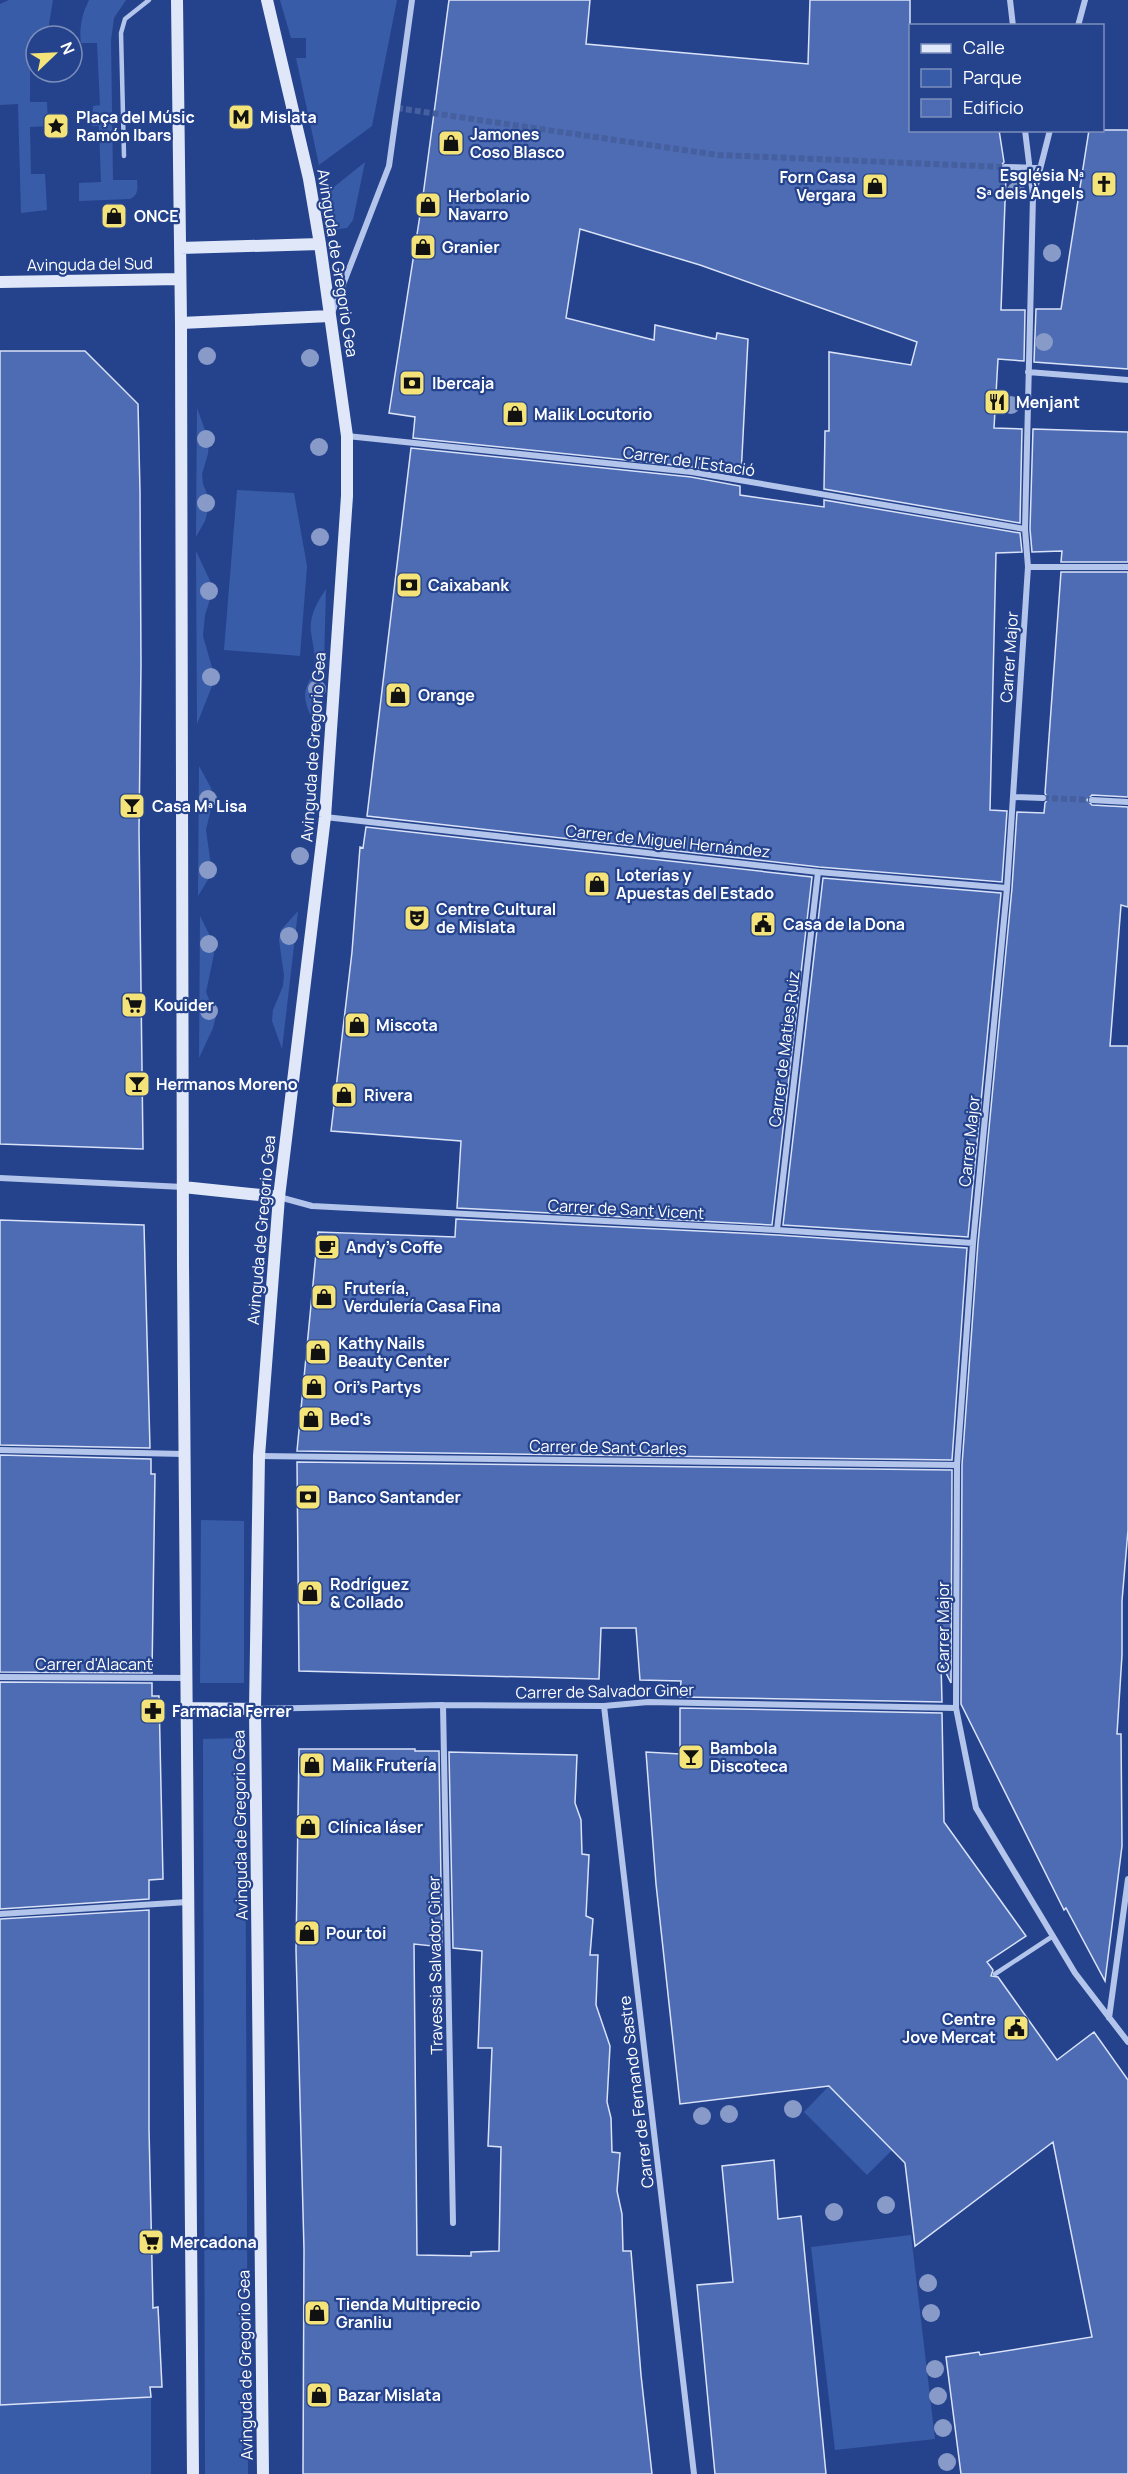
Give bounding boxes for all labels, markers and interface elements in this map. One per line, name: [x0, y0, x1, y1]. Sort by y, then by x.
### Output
north arrow: [24, 24, 84, 84]
legend: [909, 24, 1104, 132]
text: Calle: [963, 35, 1005, 59]
text: N: [55, 39, 80, 58]
text: Parque: [963, 65, 1022, 89]
text: Edificio: [963, 95, 1024, 119]
metro station icon: Mislata: [226, 102, 256, 132]
place label: Plaça del Músic Ramón Ibars: [76, 106, 195, 146]
place label: Mislata: [260, 106, 317, 128]
place icon: Plaça del Músic Ramón Ibars: [41, 111, 71, 141]
place label: Jamones Coso Blasco: [470, 123, 565, 163]
shop icon: Jamones Coso Blasco: [436, 128, 466, 158]
place label: Església Nª Sª dels Àngels: [976, 164, 1084, 204]
place label: Forn Casa Vergara: [779, 166, 856, 206]
street label: Avinguda de Gregorio Gea: [312, 167, 364, 359]
church icon: Església Nª Sª dels Àngels: [1089, 169, 1119, 199]
shop icon: Forn Casa Vergara: [860, 171, 890, 201]
place label: Herbolario Navarro: [448, 185, 530, 225]
shop icon: Herbolario Navarro: [413, 190, 443, 220]
shop icon: ONCE: [99, 201, 129, 231]
place label: ONCE: [134, 205, 179, 227]
shop icon: Granier: [408, 232, 438, 262]
place label: Granier: [442, 236, 500, 258]
street label: Avinguda del Sud: [27, 252, 153, 276]
bank icon: Ibercaja: [397, 368, 427, 398]
place label: Ibercaja: [432, 372, 494, 394]
restaurant icon: Menjant: [982, 387, 1012, 417]
place label: Menjant: [1016, 391, 1080, 413]
shop icon: Malik Locutorio: [500, 399, 530, 429]
place label: Malik Locutorio: [534, 403, 653, 425]
street label: Carrer de l'Estació: [621, 441, 757, 481]
bank icon: Caixabank: [394, 570, 424, 600]
place label: Caixabank: [428, 574, 509, 596]
street label: Carrer Major: [995, 610, 1023, 703]
street label: Avinguda de Gregorio Gea: [295, 651, 331, 843]
shop icon: Orange: [383, 680, 413, 710]
place label: Orange: [418, 684, 475, 706]
bar icon: Casa Mª Lisa: [117, 791, 147, 821]
place label: Casa Mª Lisa: [152, 795, 247, 817]
street label: Carrer de Miguel Hernández: [565, 819, 771, 863]
place label: Loterías y Apuestas del Estado: [616, 864, 774, 904]
shop icon: Loterías y Apuestas del Estado: [582, 869, 612, 899]
place label: Centre Cultural de Mislata: [436, 898, 556, 938]
theatre icon: Centre Cultural de Mislata: [402, 903, 432, 933]
public building icon: Casa de la Dona: [748, 909, 778, 939]
place label: Casa de la Dona: [783, 913, 905, 935]
street label: Carrer de Maties Ruiz: [763, 970, 805, 1128]
supermarket icon: Kouider: [119, 990, 149, 1020]
place label: Kouider: [154, 994, 214, 1016]
shop icon: Miscota: [342, 1010, 372, 1040]
place label: Miscota: [376, 1014, 438, 1036]
bar icon: Hermanos Moreno: [122, 1069, 152, 1099]
place label: Hermanos Moreno: [156, 1073, 298, 1095]
shop icon: Rivera: [329, 1080, 359, 1110]
place label: Rivera: [364, 1084, 413, 1106]
street label: Carrer Major: [953, 1094, 985, 1188]
street label: Avinguda de Gregorio Gea: [242, 1134, 280, 1326]
street label: Carrer de Sant Vicent: [547, 1194, 705, 1224]
cafe icon: Andy's Coffe: [312, 1232, 342, 1262]
place label: Andy's Coffe: [346, 1236, 443, 1258]
place label: Frutería, Verdulería Casa Fina: [344, 1277, 501, 1317]
shop icon: Frutería, Verdulería Casa Fina: [309, 1282, 339, 1312]
place label: Kathy Nails Beauty Center: [338, 1332, 449, 1372]
shop icon: Kathy Nails Beauty Center: [303, 1337, 333, 1367]
shop icon: Ori's Partys: [299, 1372, 329, 1402]
place label: Ori's Partys: [334, 1376, 421, 1398]
shop icon: Bed's: [296, 1404, 326, 1434]
place label: Bed's: [330, 1408, 371, 1430]
street label: Carrer de Sant Carles: [529, 1435, 687, 1459]
bank icon: Banco Santander: [293, 1482, 323, 1512]
place label: Banco Santander: [328, 1486, 461, 1508]
place label: Rodríguez & Collado: [330, 1573, 409, 1613]
shop icon: Rodríguez & Collado: [295, 1578, 325, 1608]
street label: Carrer Major: [932, 1581, 954, 1673]
street label: Carrer d'Alacant: [35, 1653, 153, 1675]
street label: Carrer de Salvador Giner: [516, 1678, 695, 1704]
pharmacy icon: Farmacia Ferrer: [138, 1696, 168, 1726]
place label: Farmacia Ferrer: [172, 1700, 292, 1722]
street label: Avinguda de Gregorio Gea: [227, 1730, 253, 1920]
place label: Bambola Discoteca: [710, 1737, 788, 1777]
bar icon: Bambola Discoteca: [676, 1742, 706, 1772]
shop icon: Malik Frutería: [297, 1750, 327, 1780]
place label: Malik Frutería: [332, 1754, 437, 1776]
shop icon: Clínica láser: [293, 1812, 323, 1842]
place label: Clínica láser: [328, 1816, 423, 1838]
street label: Travessia Salvador Giner: [422, 1875, 448, 2055]
shop icon: Pour toi: [292, 1918, 322, 1948]
place label: Pour toi: [326, 1922, 386, 1944]
street label: Carrer de Fernando Sastre: [613, 1995, 659, 2189]
place label: Centre Jove Mercat: [902, 2008, 996, 2048]
public building icon: Centre Jove Mercat: [1001, 2013, 1031, 2043]
supermarket icon: Mercadona: [136, 2227, 166, 2257]
place label: Mercadona: [170, 2231, 257, 2253]
street label: Avinguda de Gregorio Gea: [232, 2270, 258, 2460]
place label: Tienda Multiprecio Granliu: [336, 2293, 481, 2333]
shop icon: Tienda Multiprecio Granliu: [302, 2298, 332, 2328]
shop icon: Bazar Mislata: [304, 2380, 334, 2410]
place label: Bazar Mislata: [338, 2384, 441, 2406]

